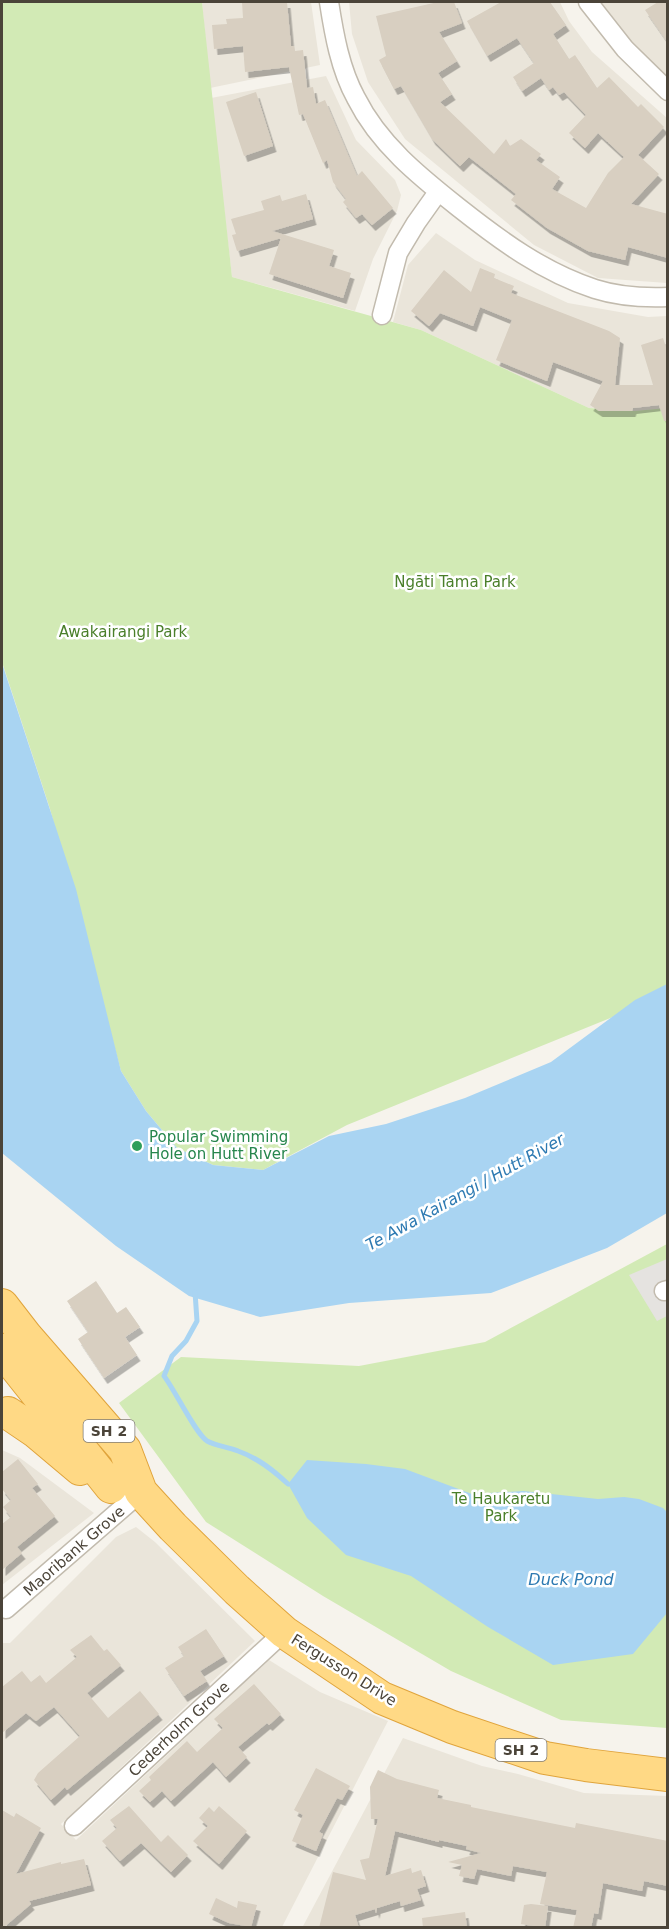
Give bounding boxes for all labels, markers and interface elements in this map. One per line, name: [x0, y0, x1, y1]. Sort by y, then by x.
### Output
park label: Ngāti Tama Park: [394, 573, 516, 591]
park label: Awakairangi Park: [59, 623, 188, 641]
place label: Popular Swimming Hole on Hutt River: [149, 1128, 288, 1163]
water label: Te Awa Kairangi / Hutt River: [363, 1129, 569, 1255]
marker: Popular Swimming Hole on Hutt River: [130, 1139, 144, 1153]
road number: SH 2: [84, 1420, 134, 1442]
park label: Te Haukaretu Park: [451, 1490, 550, 1525]
street label: Maoribank Grove: [20, 1502, 128, 1600]
water label: Duck Pond: [528, 1570, 615, 1589]
street label: Fergusson Drive: [288, 1630, 400, 1710]
street label: Cederholm Grove: [125, 1678, 233, 1780]
road number: SH 2: [496, 1739, 546, 1761]

